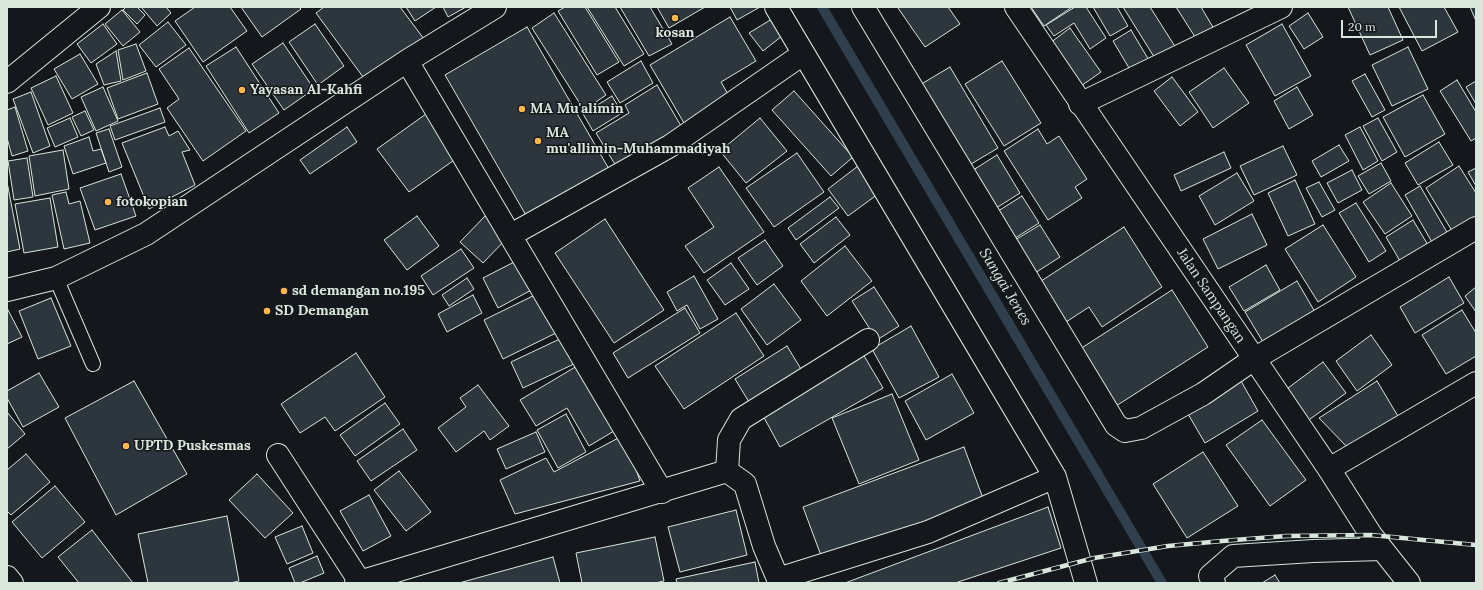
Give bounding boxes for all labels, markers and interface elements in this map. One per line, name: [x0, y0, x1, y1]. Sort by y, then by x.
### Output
scale bar: [1343, 12, 1439, 38]
marker: kosan: [670, 13, 680, 23]
text: 20 m: [1348, 19, 1376, 34]
place label: kosan: [656, 25, 694, 41]
place label: Yayasan Al-Kahfi: [250, 82, 362, 98]
marker: Yayasan Al-Kahfi: [237, 85, 247, 95]
place label: MA Mu'alimin: [530, 101, 624, 117]
marker: MA Mu'alimin: [517, 104, 527, 114]
place label: MA mu'allimin-Muhammadiyah: [546, 125, 731, 158]
marker: MA mu'allimin-Muhammadiyah: [533, 136, 543, 146]
place label: fotokopian: [116, 194, 188, 210]
marker: fotokopian: [103, 197, 113, 207]
water label: Sungai Jenes: [975, 245, 1035, 329]
street label: Jalan Sampangan: [1173, 245, 1249, 347]
place label: sd demangan no.195: [292, 283, 425, 299]
marker: sd demangan no.195: [279, 286, 289, 296]
place label: SD Demangan: [275, 303, 369, 319]
marker: SD Demangan: [262, 306, 272, 316]
place label: UPTD Puskesmas: [134, 438, 251, 454]
marker: UPTD Puskesmas: [121, 441, 131, 451]

